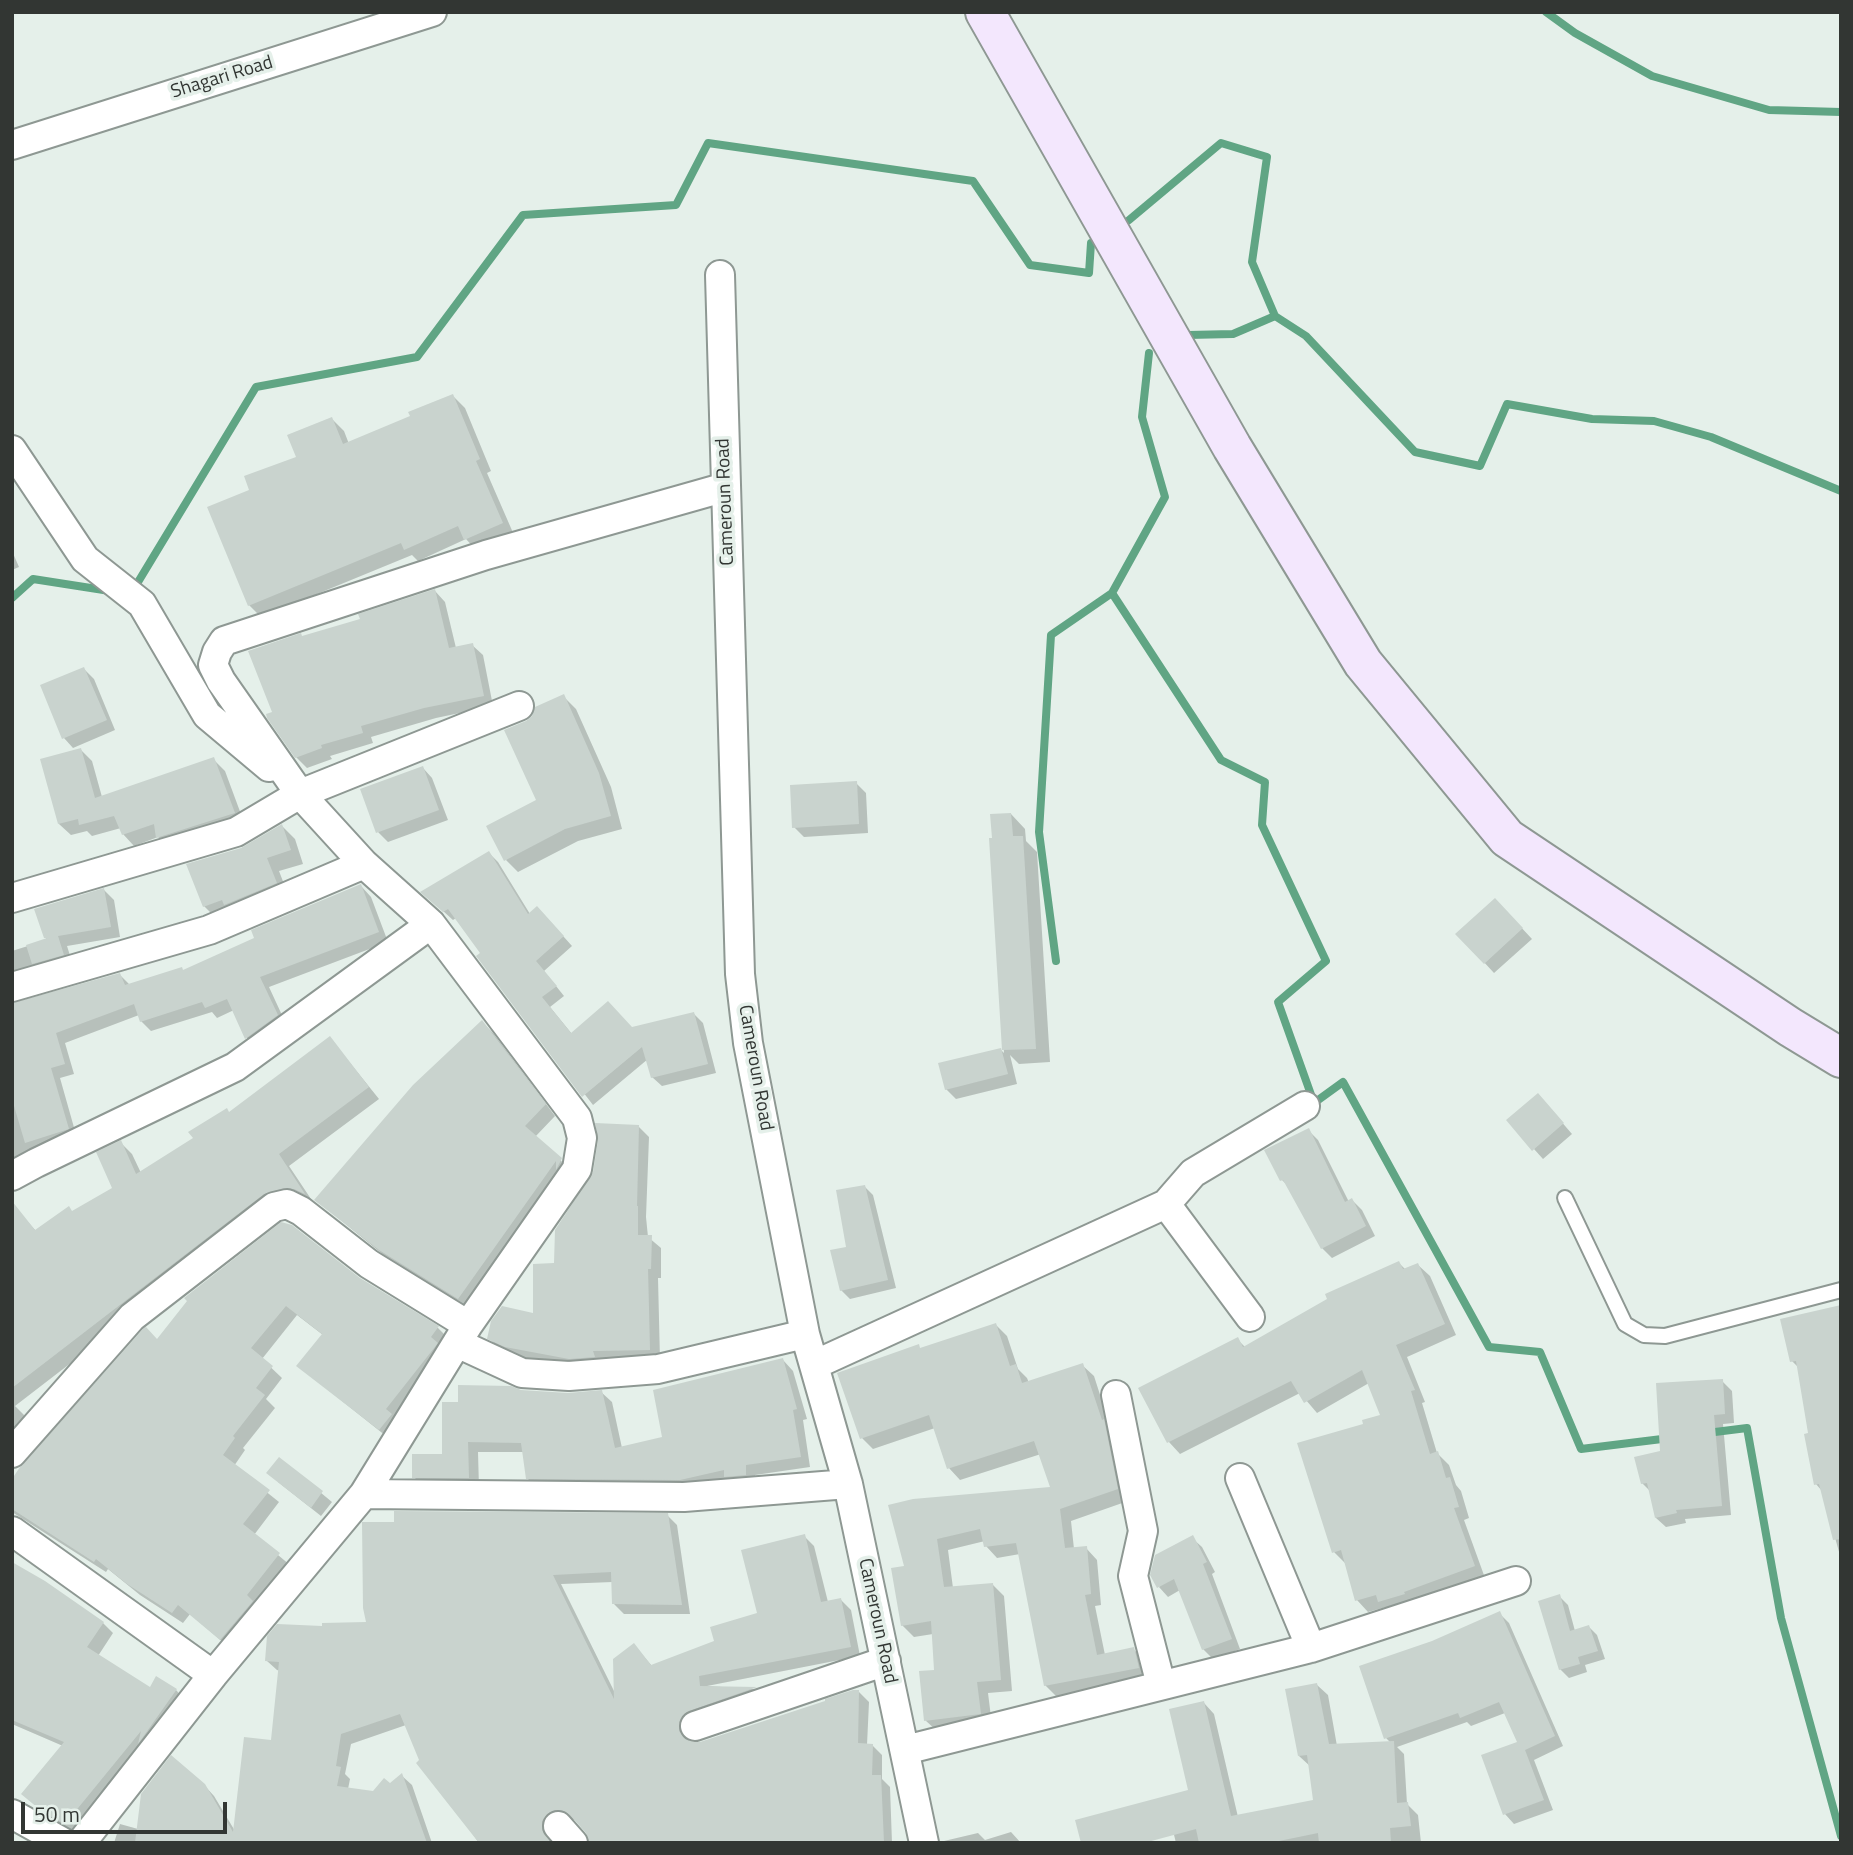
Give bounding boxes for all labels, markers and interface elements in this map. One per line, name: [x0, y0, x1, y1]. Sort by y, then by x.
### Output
street label: Shagari Road: [168, 52, 276, 104]
street label: Cameroun Road: [712, 438, 740, 566]
street label: Cameroun Road: [733, 1003, 777, 1133]
street label: Cameroun Road: [853, 1556, 901, 1686]
scale bar: [24, 1788, 231, 1832]
text: 50 m: [34, 1798, 80, 1830]

